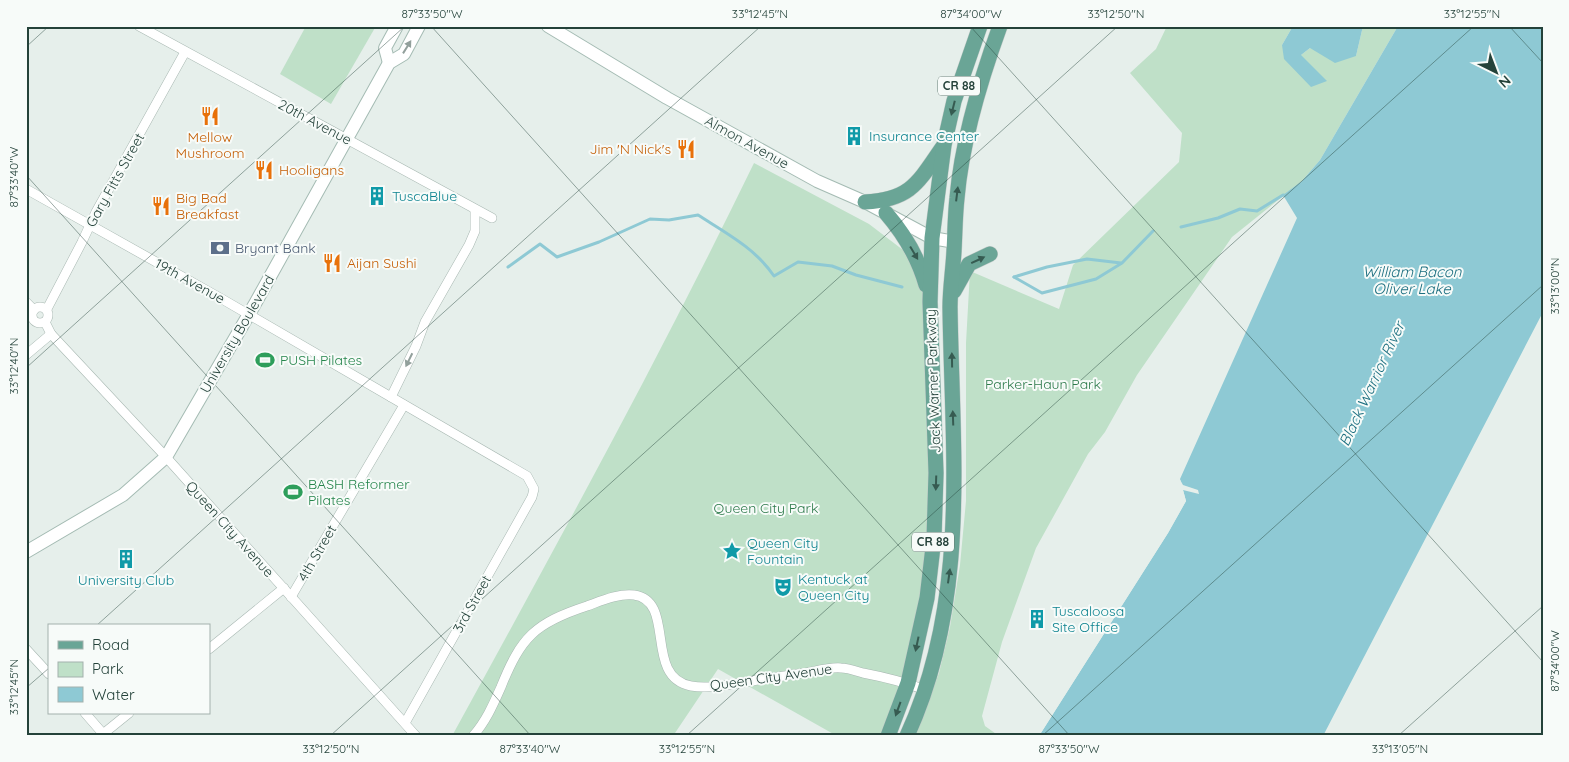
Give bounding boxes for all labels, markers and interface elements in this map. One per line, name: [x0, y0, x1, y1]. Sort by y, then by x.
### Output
text: 87°33'50"W: [401, 6, 463, 21]
text: 33°12'45"N: [732, 6, 788, 21]
text: 87°34'00"W: [940, 6, 1002, 21]
text: 33°12'50"N: [1088, 6, 1144, 21]
text: 33°12'55"N: [1444, 6, 1500, 21]
one-way arrow: [402, 41, 412, 54]
north arrow: [1472, 48, 1522, 98]
text: N: [1495, 72, 1515, 92]
road number: CR 88: [938, 76, 980, 95]
street label: 20th Avenue: [275, 95, 355, 149]
one-way arrow: [949, 101, 957, 116]
restaurant icon: Mellow Mushroom: [199, 105, 221, 127]
street label: Almon Avenue: [702, 112, 792, 173]
building icon: Insurance Center: [843, 125, 865, 147]
place label: Insurance Center: [869, 127, 980, 145]
place label: Mellow Mushroom: [176, 128, 244, 162]
street label: Gary Fitts Street: [82, 130, 148, 230]
restaurant icon: Jim 'N Nick's: [675, 138, 697, 160]
place label: Jim 'N Nick's: [589, 140, 671, 158]
text: 87°33'40"W: [6, 146, 21, 207]
restaurant icon: Hooligans: [253, 159, 275, 181]
place label: Hooligans: [279, 161, 344, 179]
building icon: TuscaBlue: [366, 185, 388, 207]
one-way arrow: [954, 185, 962, 201]
place label: TuscaBlue: [392, 187, 457, 205]
place label: Big Bad Breakfast: [176, 189, 239, 223]
restaurant icon: Big Bad Breakfast: [150, 195, 172, 217]
bank icon: Bryant Bank: [209, 237, 231, 259]
place label: Bryant Bank: [235, 239, 316, 257]
one-way arrow: [909, 246, 918, 259]
restaurant icon: Aijan Sushi: [321, 252, 343, 274]
street label: 19th Avenue: [152, 254, 228, 308]
place label: Aijan Sushi: [347, 254, 417, 272]
one-way arrow: [971, 255, 985, 263]
text: 33°13'00"N: [1547, 257, 1562, 315]
water label: William Bacon Oliver Lake: [1362, 262, 1462, 298]
street label: University Boulevard: [196, 272, 278, 396]
street label: Jack Warner Parkway: [921, 309, 945, 453]
water label: Black Warrior River: [1334, 317, 1410, 449]
text: 33°12'40"N: [6, 338, 21, 394]
sports icon: PUSH Pilates: [254, 349, 276, 371]
place label: PUSH Pilates: [280, 351, 362, 369]
one-way arrow: [948, 351, 956, 367]
one-way arrow: [405, 353, 413, 367]
park label: Parker-Haun Park: [985, 375, 1101, 393]
one-way arrow: [949, 409, 957, 425]
place label: BASH Reformer Pilates: [308, 475, 410, 509]
one-way arrow: [931, 475, 939, 491]
street label: Queen City Avenue: [182, 477, 278, 581]
sports icon: BASH Reformer Pilates: [282, 481, 304, 503]
park label: Queen City Park: [714, 499, 818, 517]
street label: 4th Street: [294, 521, 340, 584]
road number: CR 88: [912, 532, 954, 552]
place label: Queen City Fountain: [747, 534, 818, 568]
place icon: Queen City Fountain: [721, 540, 743, 562]
building icon: University Club: [115, 548, 137, 570]
one-way arrow: [945, 568, 953, 584]
place label: Kentuck at Queen City: [798, 570, 869, 604]
place label: University Club: [78, 571, 174, 589]
street label: 3rd Street: [449, 572, 495, 636]
theatre icon: Kentuck at Queen City: [772, 576, 794, 598]
place label: Tuscaloosa Site Office: [1052, 602, 1124, 636]
building icon: Tuscaloosa Site Office: [1026, 608, 1048, 630]
legend: [48, 624, 210, 714]
text: 87°34'00"W: [1547, 630, 1562, 692]
text: Road: [92, 635, 129, 654]
one-way arrow: [913, 636, 921, 651]
text: 33°12'45"N: [6, 659, 21, 715]
text: Park: [92, 659, 124, 678]
street label: Queen City Avenue: [709, 660, 833, 694]
text: Water: [92, 685, 135, 704]
one-way arrow: [894, 702, 901, 717]
text: 33°12'50"N: [303, 741, 359, 756]
text: 87°33'40"W: [500, 741, 561, 756]
text: 33°12'55"N: [659, 741, 715, 756]
text: 87°33'50"W: [1038, 741, 1100, 756]
text: 33°13'05"N: [1372, 741, 1428, 756]

